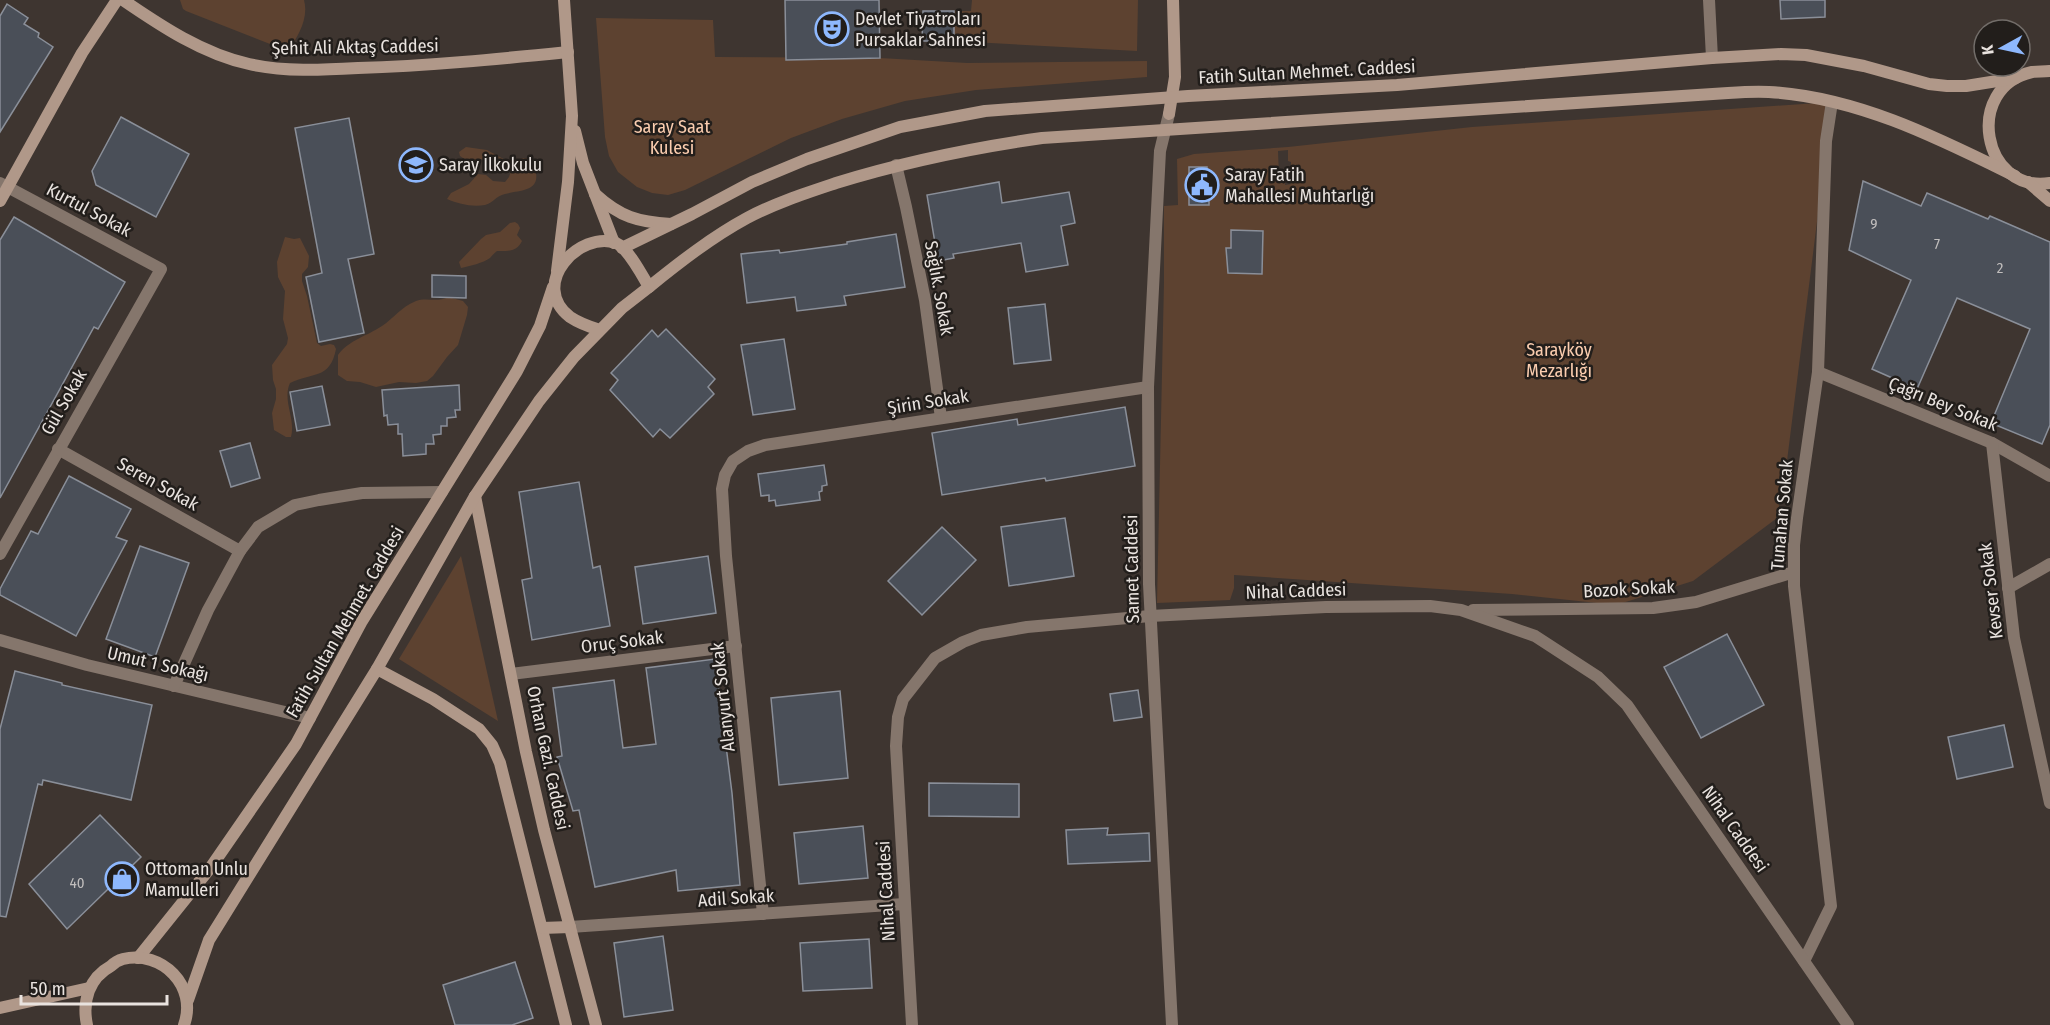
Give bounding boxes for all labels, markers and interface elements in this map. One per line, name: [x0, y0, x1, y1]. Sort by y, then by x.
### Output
place label: Devlet Tiyatroları Pursaklar Sahnesi: [855, 8, 986, 51]
theatre icon: Devlet Tiyatroları Pursaklar Sahnesi: [814, 11, 850, 47]
north arrow: [1972, 18, 2032, 78]
street label: Şehit Ali Aktaş Caddesi: [271, 35, 439, 59]
text: K: [1977, 43, 1998, 56]
street label: Fatih Sultan Mehmet. Caddesi: [1198, 55, 1416, 89]
park label: Saray Saat Kulesi: [634, 116, 710, 159]
school or university icon: Saray İlkokulu: [398, 147, 434, 183]
place label: Saray İlkokulu: [439, 154, 542, 176]
place label: Saray Fatih Mahallesi Muhtarlığı: [1225, 164, 1374, 207]
public building icon: Saray Fatih Mahallesi Muhtarlığı: [1184, 167, 1220, 203]
street label: Kurtul Sokak: [43, 178, 136, 242]
house number: 9: [1870, 215, 1878, 233]
house number: 7: [1934, 235, 1940, 253]
street label: Sağlık. Sokak: [920, 239, 958, 338]
house number: 2: [1997, 259, 2004, 277]
park label: Sarayköy Mezarlığı: [1526, 339, 1592, 382]
street label: Gül Sokak: [36, 365, 92, 439]
street label: Çağrı Bey Sokak: [1885, 372, 2001, 436]
street label: Şirin Sokak: [886, 385, 971, 419]
street label: Seren Sokak: [113, 453, 203, 516]
street label: Tunahan Sokak: [1766, 458, 1798, 571]
street label: Samet Caddesi: [1120, 514, 1144, 624]
street label: Fatih Sultan Mehmet. Caddesi: [281, 522, 409, 722]
street label: Kevser Sokak: [1974, 541, 2008, 640]
street label: Bozok Sokak: [1582, 576, 1676, 602]
street label: Nihal Caddesi: [1245, 578, 1347, 604]
street label: Oruç Sokak: [580, 626, 665, 658]
street label: Alanyurt Sokak: [706, 641, 740, 753]
street label: Umut 1 Sokağı: [105, 642, 211, 686]
street label: Orhan Gazi. Caddesi: [522, 684, 574, 832]
street label: Nihal Caddesi: [1697, 781, 1773, 877]
street label: Nihal Caddesi: [872, 840, 900, 942]
place label: Ottoman Unlu Mamulleri: [145, 858, 248, 901]
shop icon: Ottoman Unlu Mamulleri: [104, 861, 140, 897]
house number: 40: [69, 874, 85, 892]
street label: Adil Sokak: [697, 884, 775, 912]
scale bar: [21, 968, 166, 1006]
text: 50 m: [30, 978, 66, 1000]

